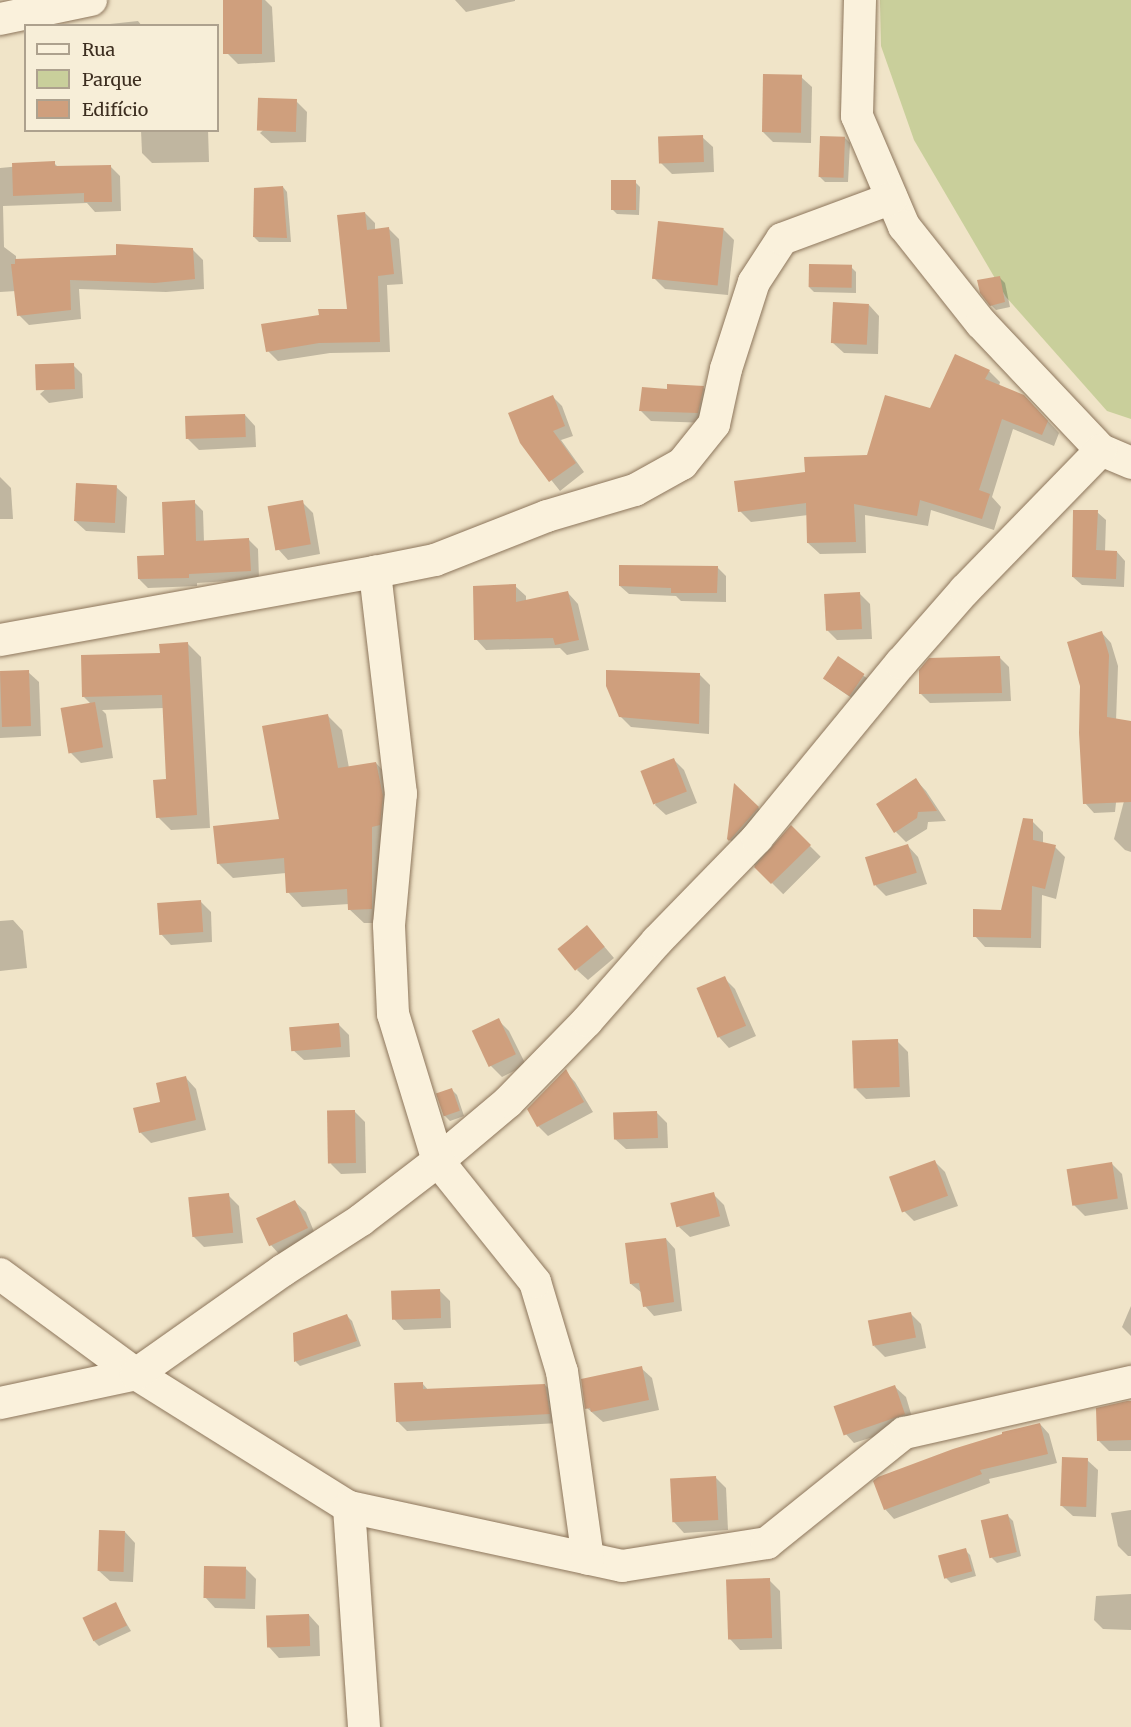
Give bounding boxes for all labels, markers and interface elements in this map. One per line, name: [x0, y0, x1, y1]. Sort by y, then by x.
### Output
legend: [24, 24, 219, 132]
text: Rua: [82, 38, 115, 61]
text: Parque: [82, 68, 142, 91]
text: Edifício: [82, 98, 148, 121]

